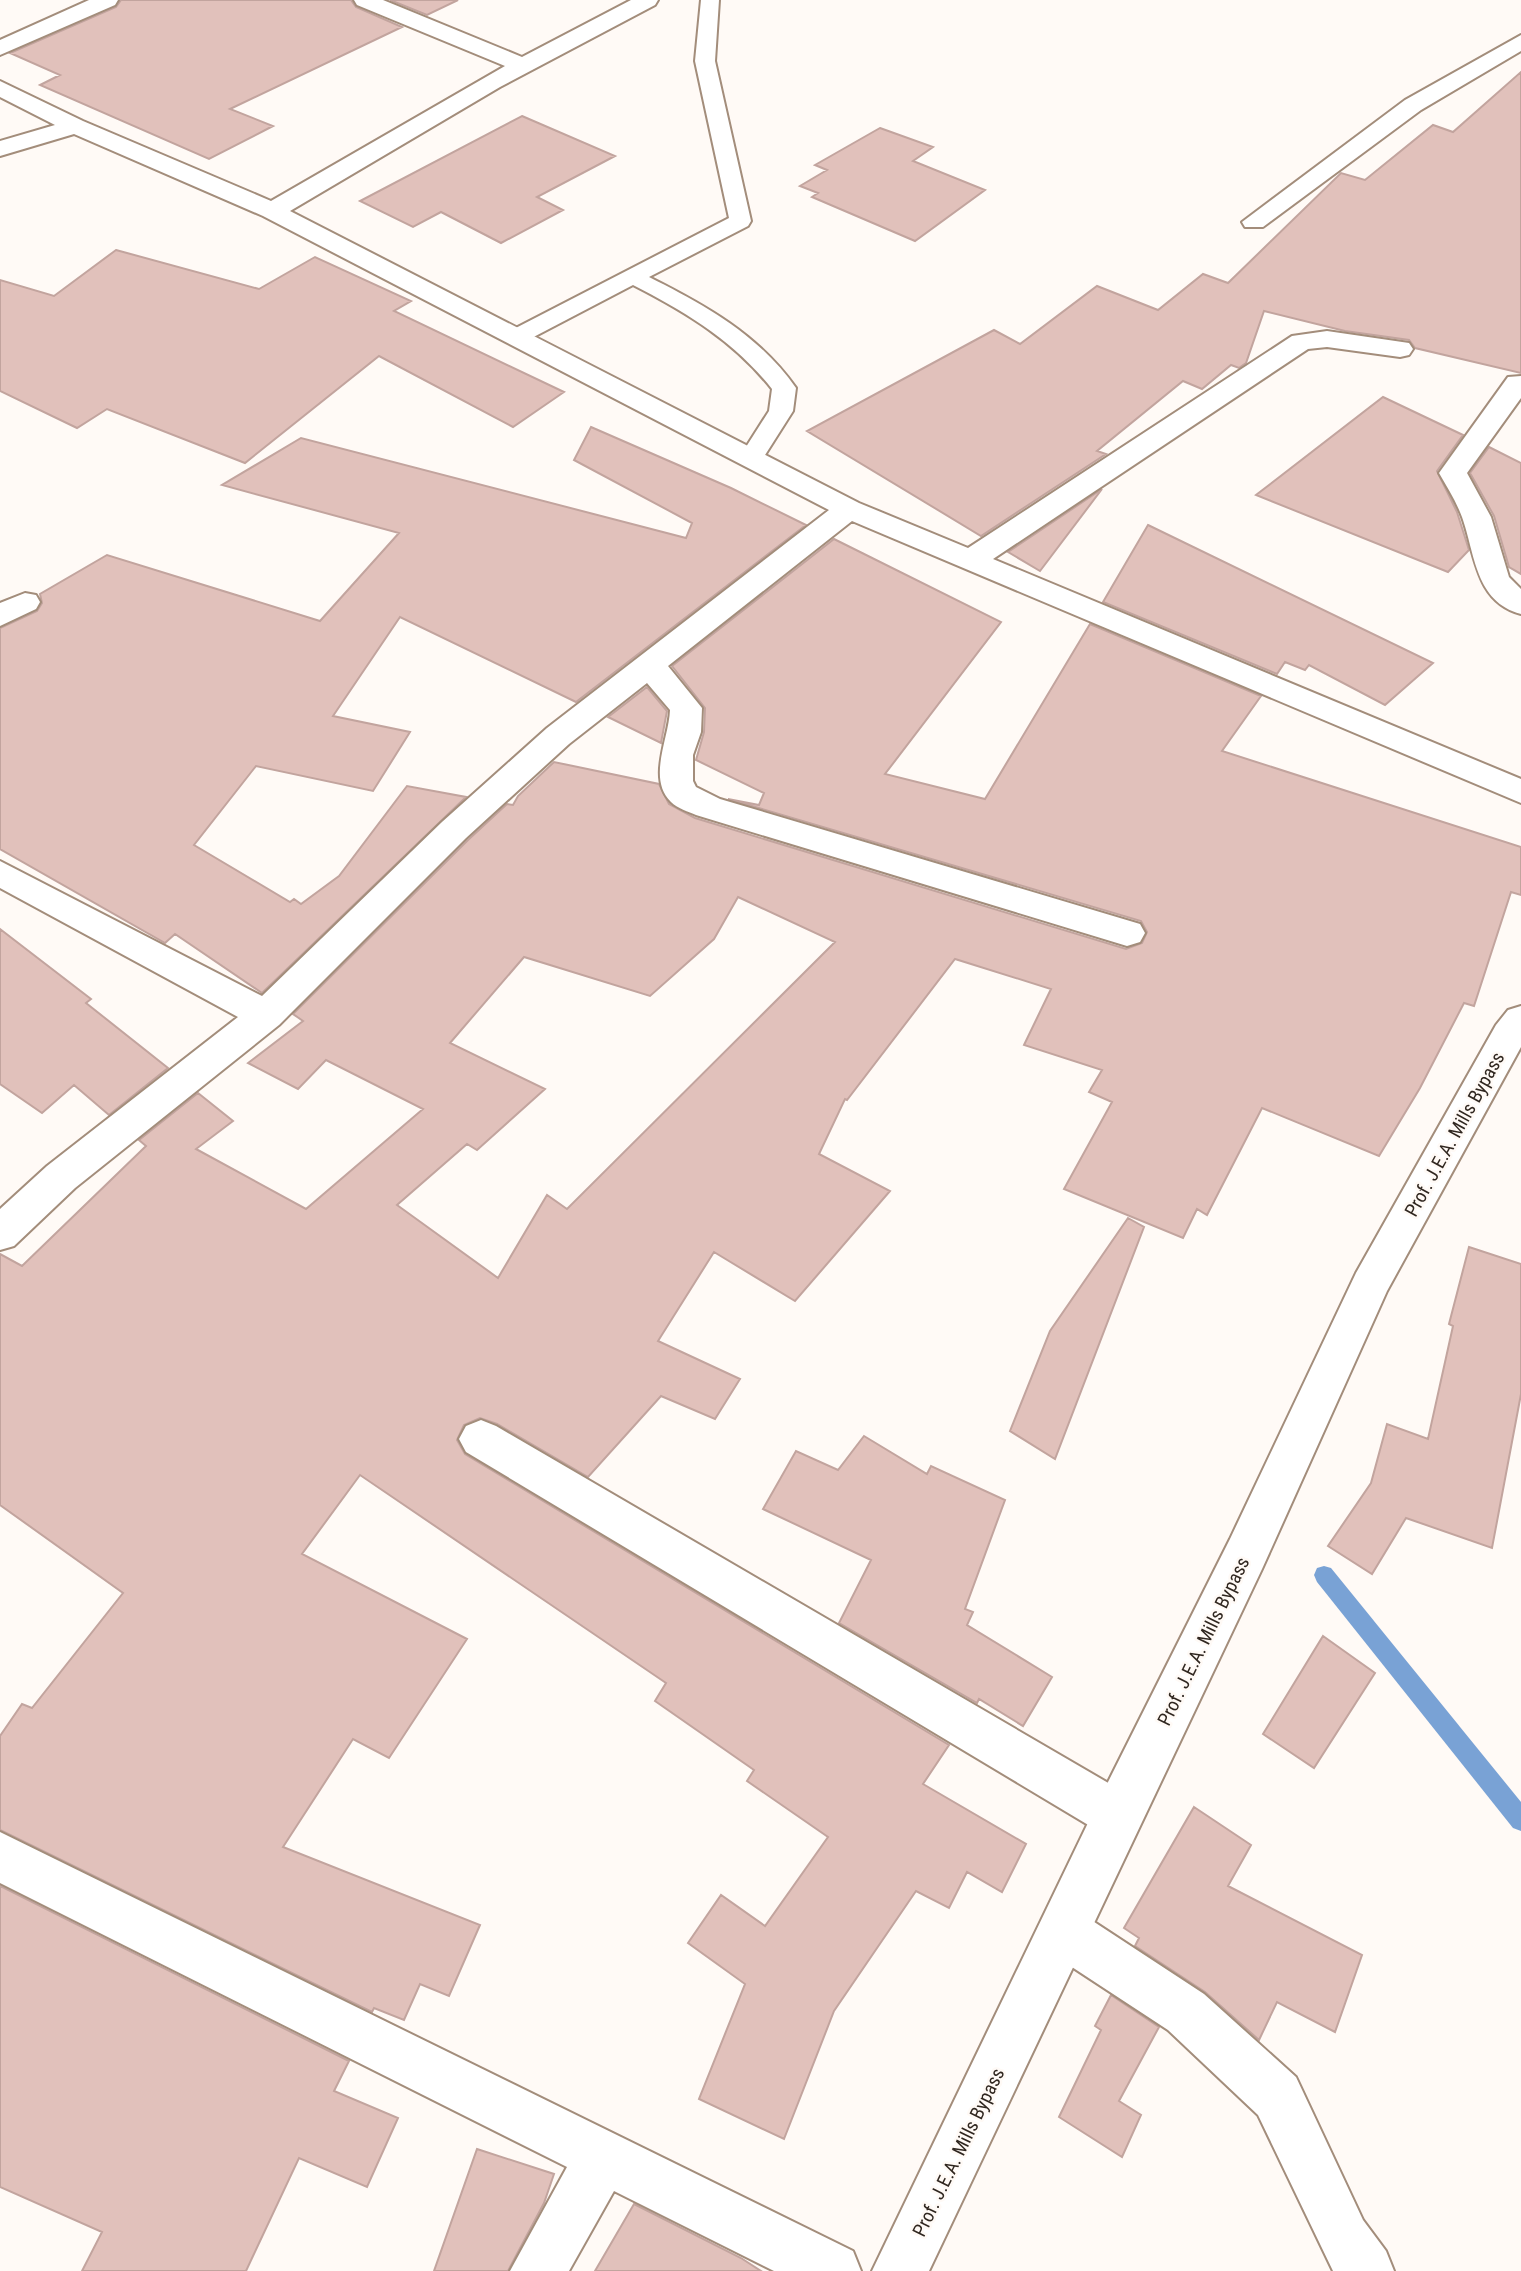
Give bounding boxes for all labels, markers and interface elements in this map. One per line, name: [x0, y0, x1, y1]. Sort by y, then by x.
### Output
street label: Prof. J.E.A. Mills Bypass: [1400, 1048, 1509, 1221]
street label: Prof. J.E.A. Mills Bypass: [1153, 1553, 1254, 1729]
street label: Prof. J.E.A. Mills Bypass: [908, 2064, 1009, 2240]

